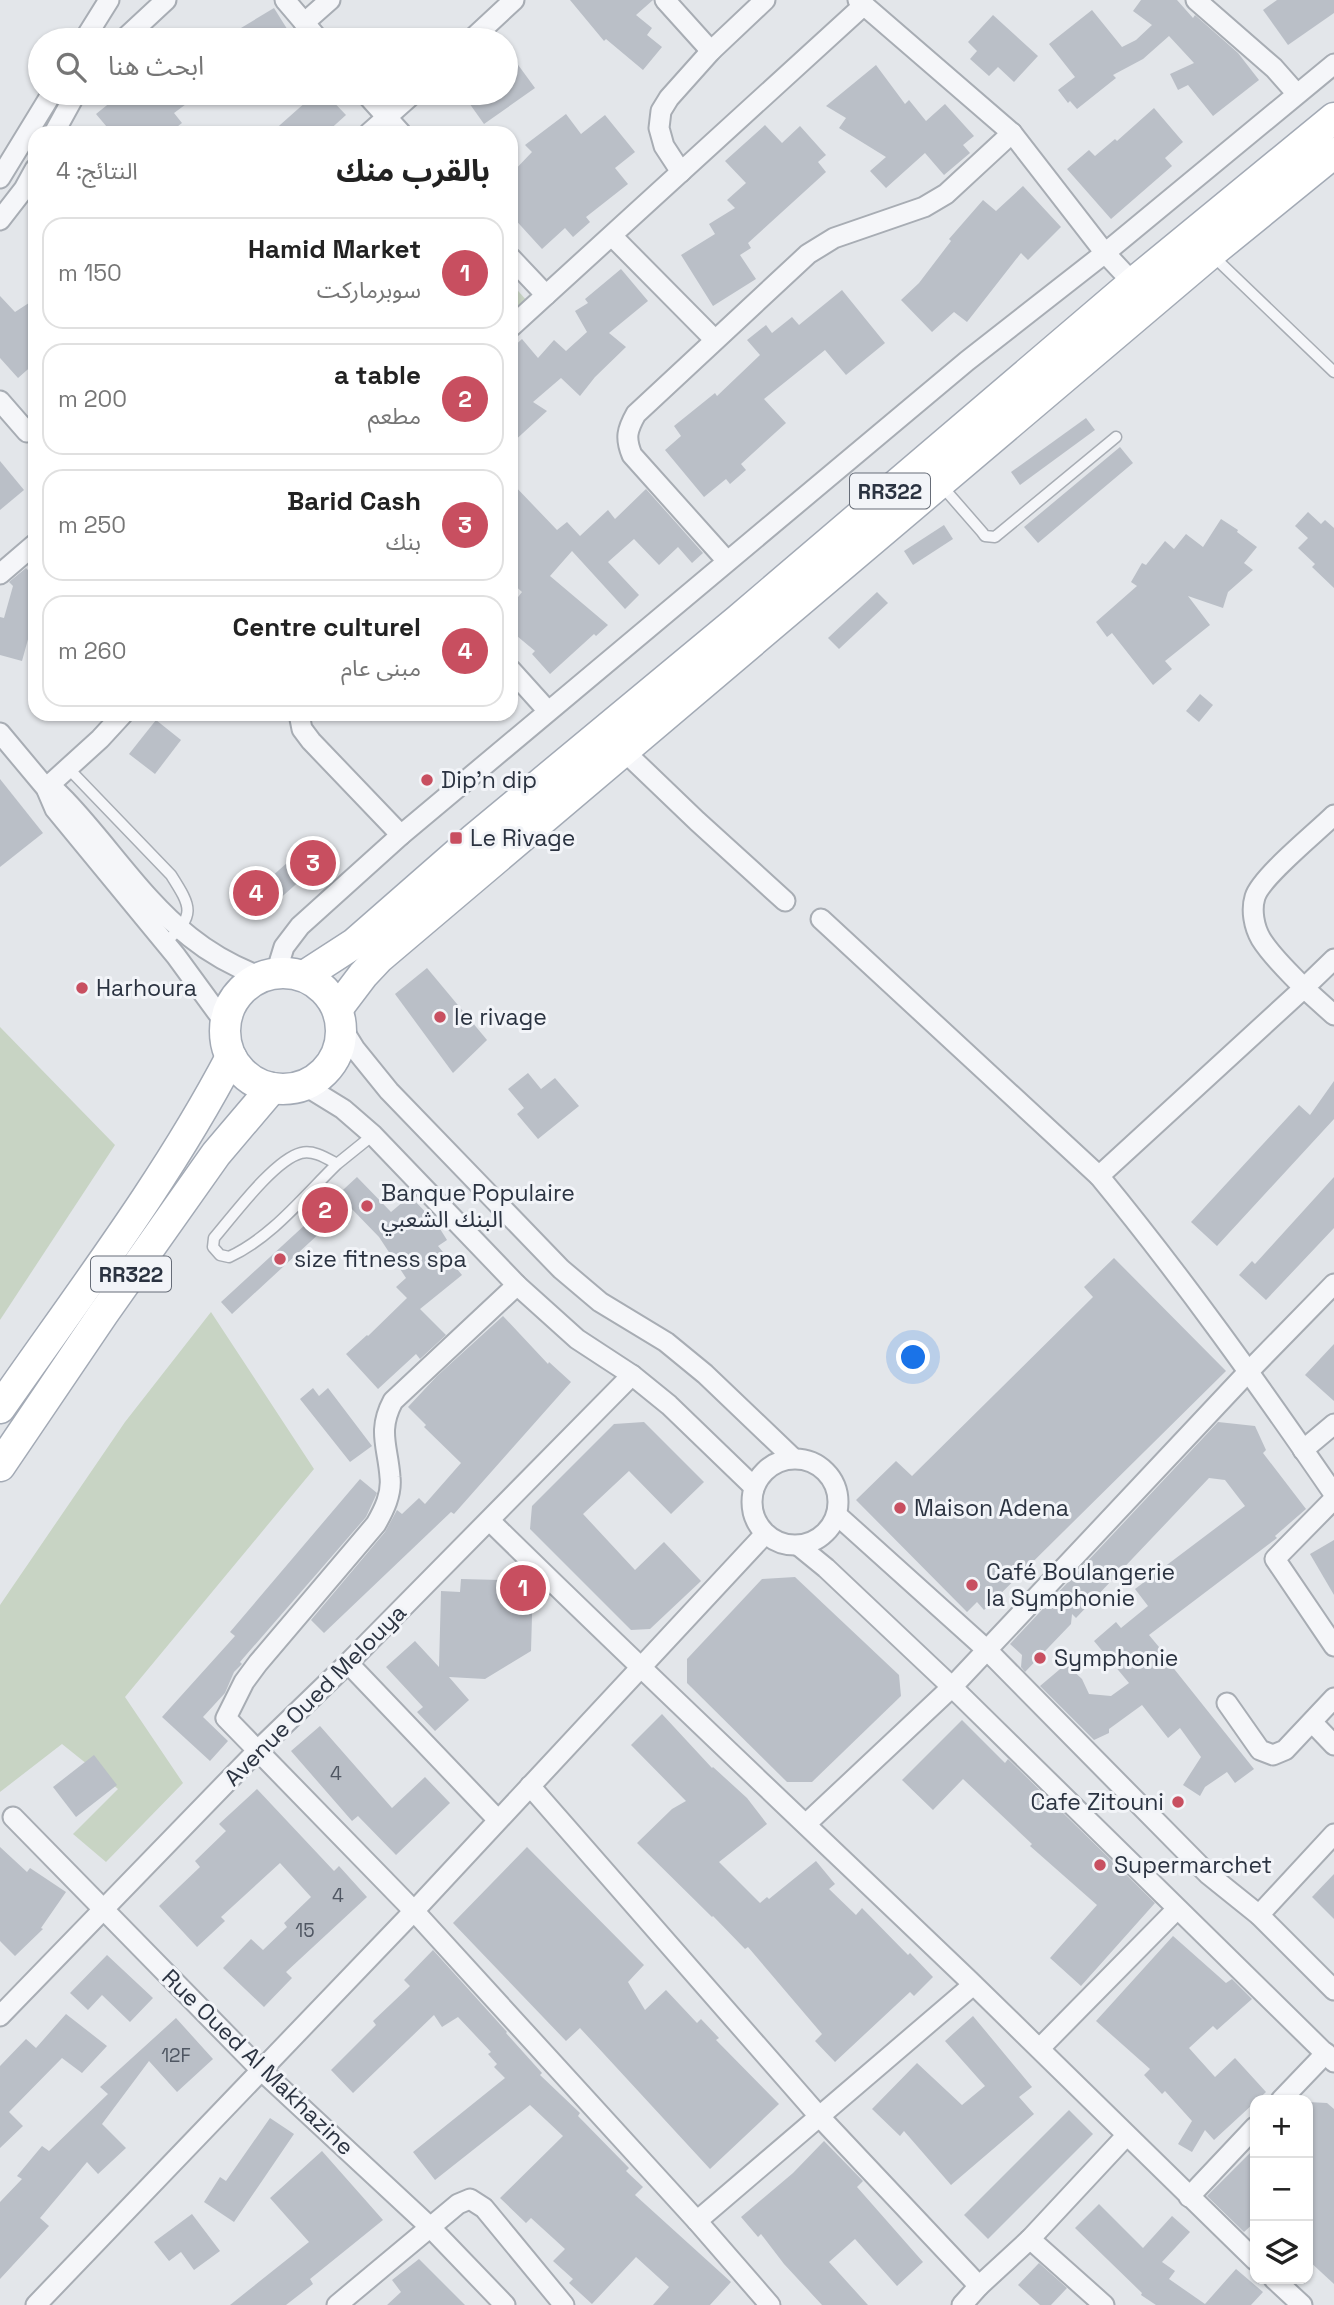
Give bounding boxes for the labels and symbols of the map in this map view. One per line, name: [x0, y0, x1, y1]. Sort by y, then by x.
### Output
road number: RR322: [850, 474, 930, 508]
place label: Dip'n dip: [441, 765, 537, 795]
marker: Dip'n dip: [419, 772, 435, 788]
place label: Le Rivage: [470, 823, 576, 853]
marker: Le Rivage: [448, 830, 464, 846]
pin: 3: [290, 837, 336, 889]
pin: 4: [233, 867, 279, 919]
place label: Harhoura: [96, 973, 197, 1003]
marker: Harhoura: [74, 980, 90, 996]
place label: le rivage: [454, 1002, 547, 1032]
marker: le rivage: [432, 1009, 448, 1025]
place label: Banque Populaire البنك الشعبي: [381, 1178, 575, 1236]
pin: 2: [302, 1184, 348, 1236]
marker: Banque Populaire البنك الشعبي: [359, 1198, 375, 1214]
place label: size fitness spa: [294, 1244, 467, 1274]
marker: size fitness spa: [272, 1251, 288, 1267]
road number: RR322: [91, 1256, 171, 1292]
your location: [896, 1340, 930, 1374]
place label: Maison Adena: [914, 1493, 1069, 1523]
marker: Maison Adena: [892, 1500, 908, 1516]
place label: Café Boulangerie la Symphonie: [986, 1557, 1175, 1613]
pin: 1: [500, 1562, 546, 1614]
marker: Café Boulangerie la Symphonie: [964, 1577, 980, 1593]
street label: Avenue Oued Melouya: [218, 1598, 412, 1792]
place label: Symphonie: [1054, 1643, 1178, 1673]
marker: Symphonie: [1032, 1650, 1048, 1666]
house number: 4: [330, 1761, 342, 1786]
place label: Cafe Zitouni: [1030, 1787, 1164, 1817]
marker: Cafe Zitouni: [1170, 1794, 1186, 1810]
place label: Supermarchet: [1114, 1850, 1272, 1880]
marker: Supermarchet: [1092, 1857, 1108, 1873]
house number: 4: [332, 1883, 344, 1908]
house number: 15: [295, 1918, 315, 1943]
street label: Rue Oued Al Makhazine: [156, 1962, 360, 2162]
house number: 12F: [161, 2043, 191, 2068]

